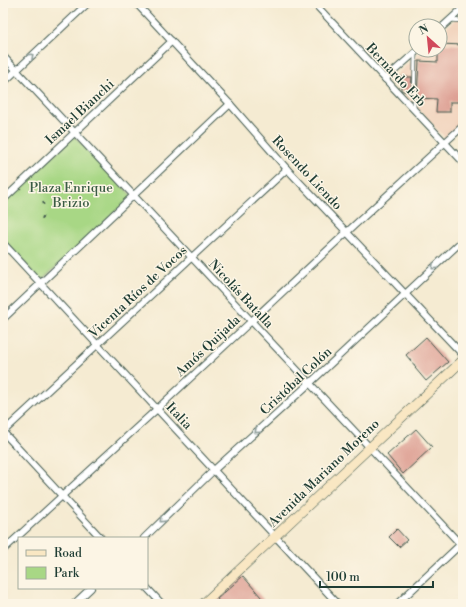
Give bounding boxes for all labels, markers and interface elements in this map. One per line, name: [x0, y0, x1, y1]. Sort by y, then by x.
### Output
north arrow: [408, 18, 448, 58]
text: N: [417, 22, 431, 38]
street label: Bernardo Erb: [362, 39, 429, 110]
one-way arrow: [27, 54, 34, 61]
street label: Ismael Bianchi: [42, 76, 118, 148]
street label: Rosendo Liendo: [269, 133, 345, 213]
park label: Plaza Enrique Brizio: [29, 180, 113, 211]
street label: Vicenta Ríos de Vocos: [85, 242, 191, 342]
street label: Nicolás Batalla: [205, 256, 277, 332]
one-way arrow: [432, 262, 439, 269]
street label: Amós Quijada: [172, 312, 244, 381]
street label: Cristóbal Colón: [257, 344, 335, 418]
street label: Italia: [163, 399, 196, 433]
street label: Avenida Mariano Moreno: [264, 416, 383, 531]
one-way arrow: [254, 427, 262, 434]
one-way arrow: [159, 515, 167, 523]
legend: [18, 537, 148, 589]
text: Road: [54, 546, 82, 561]
scale bar: [320, 563, 433, 589]
text: Park: [54, 566, 80, 581]
text: 100 m: [326, 570, 360, 585]

